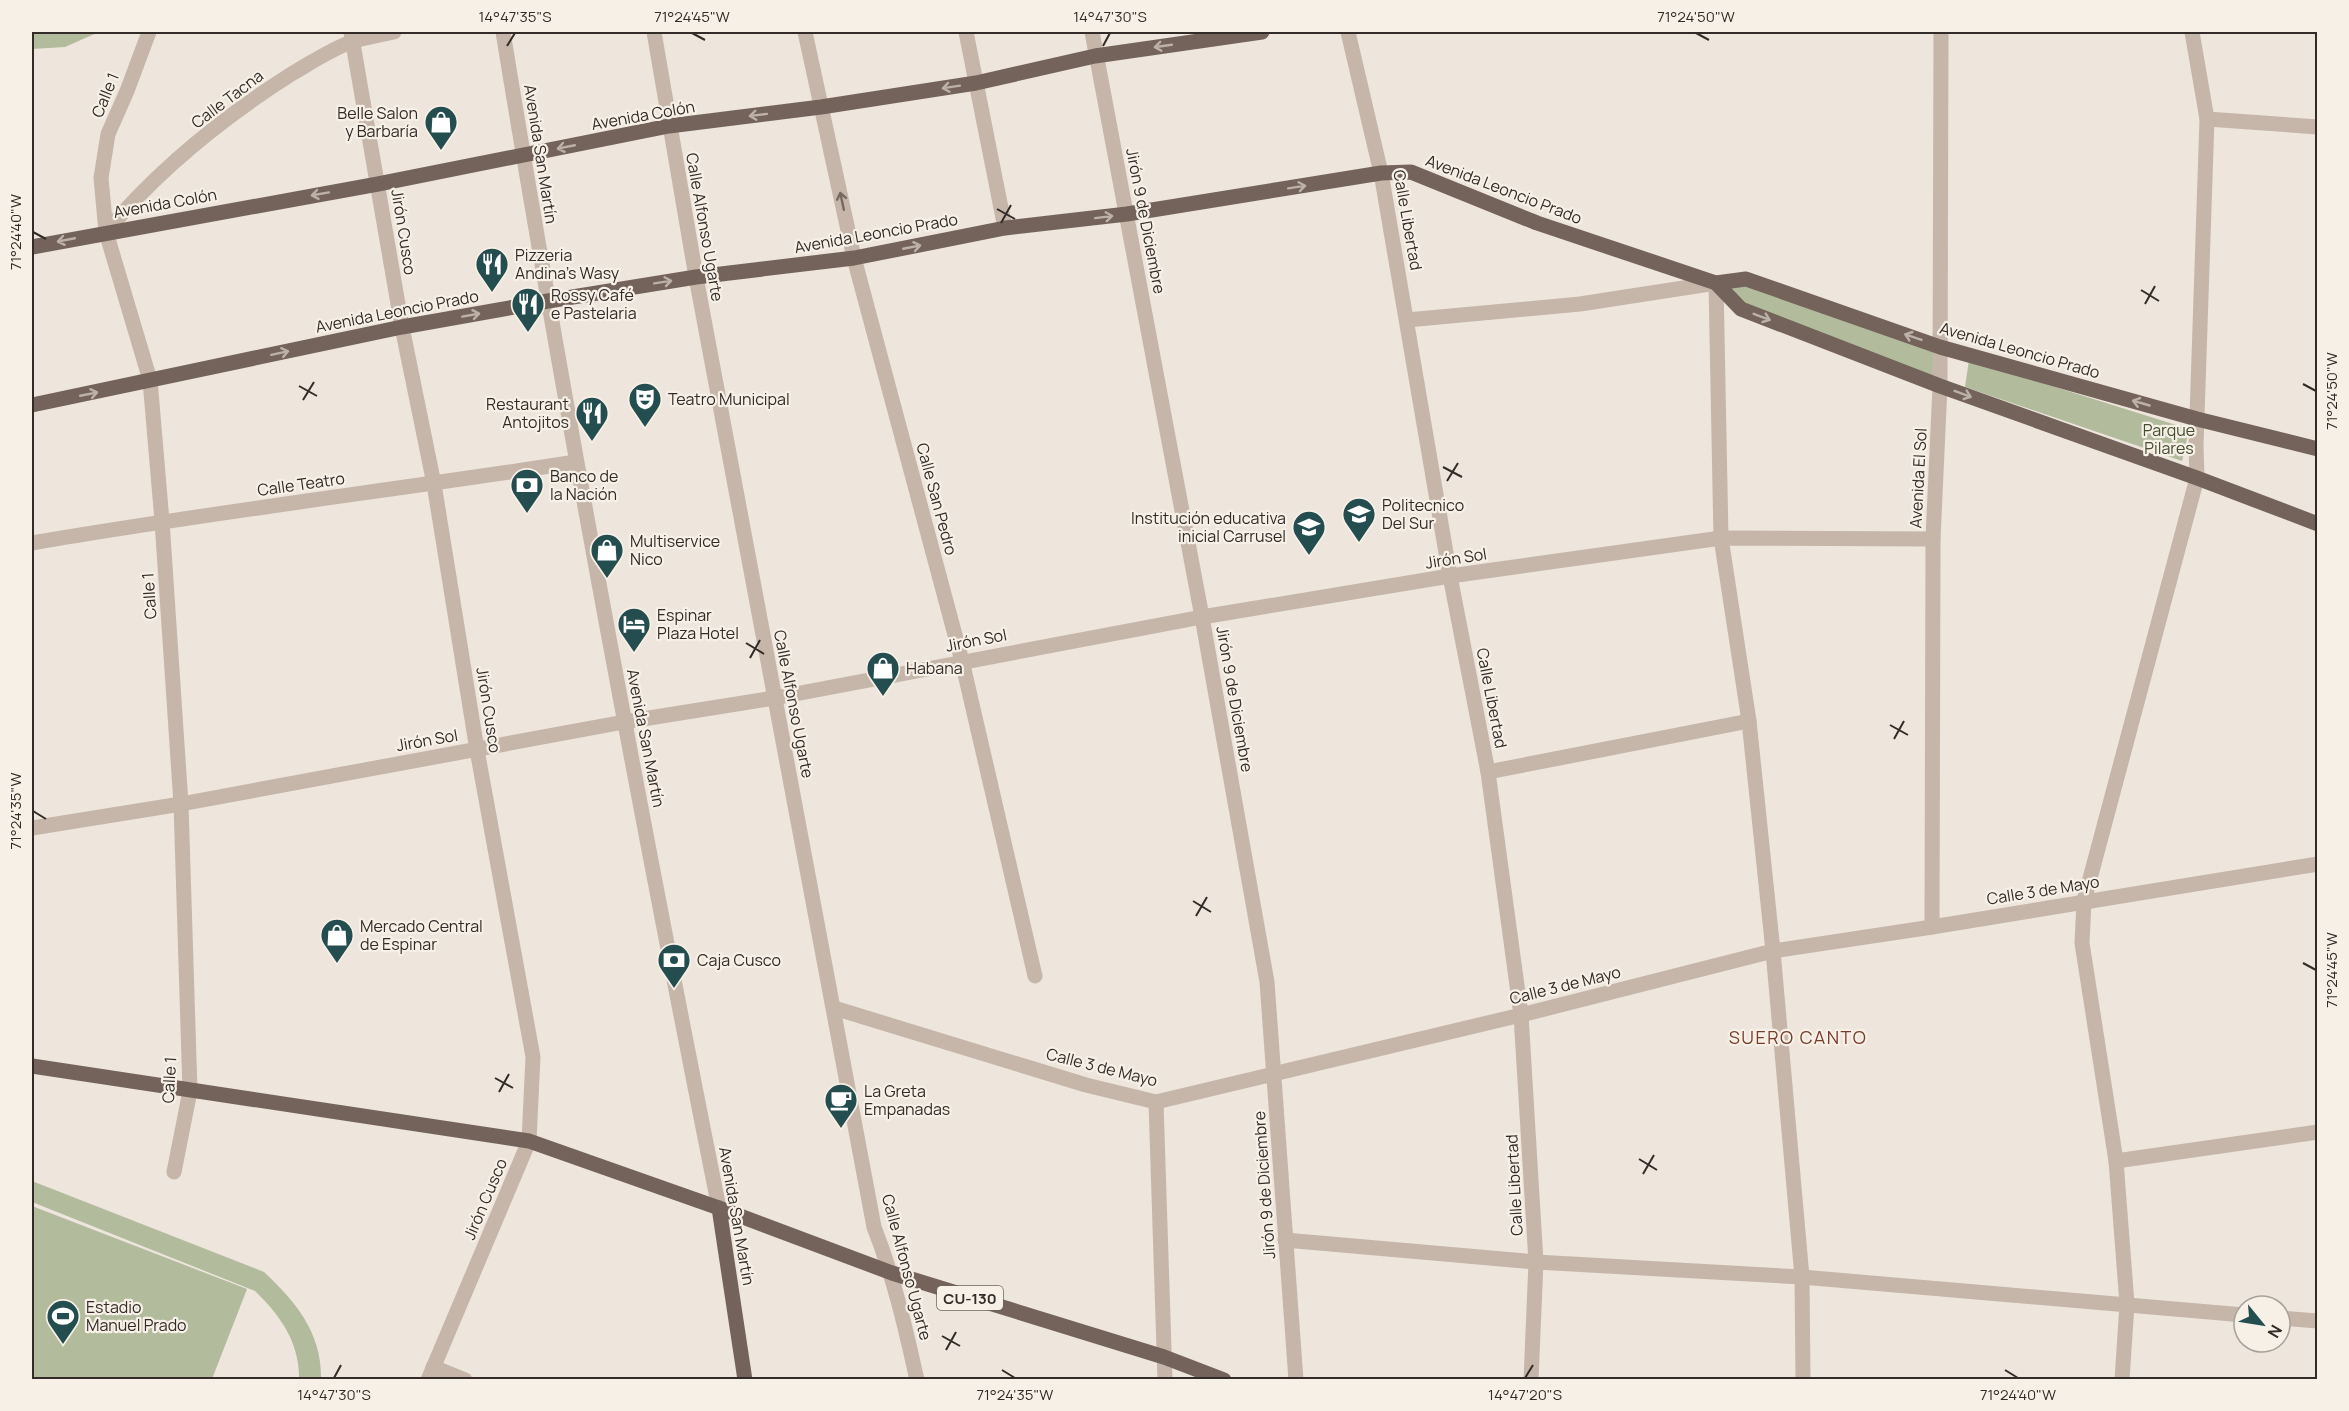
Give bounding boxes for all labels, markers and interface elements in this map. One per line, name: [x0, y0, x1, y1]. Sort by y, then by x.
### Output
text: 14°47'35"S: [478, 6, 552, 27]
text: 71°24'45"W: [654, 6, 730, 27]
text: 14°47'30"S: [1073, 6, 1147, 27]
text: 71°24'50"W: [1657, 6, 1735, 27]
one-way arrow: [1154, 40, 1173, 51]
street label: Calle Tacna: [186, 65, 268, 133]
street label: Calle 1: [86, 69, 124, 121]
one-way arrow: [942, 81, 961, 92]
street label: Avenida San Martín: [519, 83, 563, 225]
street label: Avenida Colón: [589, 95, 697, 135]
place label: Belle Salon y Barbaría: [337, 102, 418, 142]
shop icon: Belle Salon y Barbaría: [423, 104, 459, 151]
one-way arrow: [749, 110, 769, 121]
one-way arrow: [557, 142, 576, 153]
street label: Jirón 9 de Diciembre: [1121, 146, 1171, 296]
street label: Avenida Leoncio Prado: [1423, 149, 1585, 229]
street label: Calle Alfonso Ugarte: [681, 151, 729, 303]
street label: Calle Libertad: [1388, 168, 1428, 272]
one-way arrow: [1286, 181, 1306, 192]
street label: Avenida Colón: [111, 183, 219, 223]
street label: Jirón Cusco: [386, 188, 422, 276]
one-way arrow: [311, 189, 331, 200]
one-way arrow: [836, 192, 847, 211]
text: 71°24'40"W: [5, 194, 26, 270]
street label: Avenida Leoncio Prado: [793, 208, 959, 258]
one-way arrow: [1094, 211, 1113, 222]
one-way arrow: [57, 235, 77, 246]
one-way arrow: [901, 241, 921, 252]
place label: Pizzeria Andina's Wasy: [515, 244, 620, 284]
restaurant icon: Pizzeria Andina's Wasy: [474, 246, 510, 293]
one-way arrow: [653, 277, 672, 288]
street label: Avenida Leoncio Prado: [314, 284, 480, 338]
place label: Rossy Café e Pastelaria: [551, 284, 637, 324]
restaurant icon: Rossy Café e Pastelaria: [510, 286, 546, 333]
one-way arrow: [460, 309, 480, 320]
one-way arrow: [1752, 312, 1770, 323]
street label: Avenida Leoncio Prado: [1937, 317, 2103, 383]
one-way arrow: [1905, 331, 1923, 342]
one-way arrow: [269, 347, 289, 358]
text: 71°24'50"W: [2321, 352, 2342, 430]
theatre icon: Teatro Municipal: [627, 381, 663, 428]
one-way arrow: [79, 388, 98, 399]
place label: Teatro Municipal: [668, 388, 790, 410]
one-way arrow: [1953, 390, 1972, 401]
place label: Restaurant Antojitos: [486, 393, 569, 433]
restaurant icon: Restaurant Antojitos: [574, 395, 610, 442]
one-way arrow: [2132, 397, 2151, 408]
park label: Parque Pilares: [2143, 419, 2195, 459]
street label: Avenida El Sol: [1904, 427, 1932, 529]
street label: Calle San Pedro: [911, 440, 963, 558]
place label: Banco de la Nación: [550, 465, 618, 505]
street label: Calle Teatro: [256, 467, 346, 501]
bank icon: Banco de la Nación: [509, 467, 545, 514]
place label: Politecnico Del Sur: [1382, 494, 1464, 534]
school or university icon: Politecnico Del Sur: [1341, 496, 1377, 543]
place label: Institución educativa inicial Carrusel: [1131, 507, 1286, 547]
school or university icon: Institución educativa inicial Carrusel: [1291, 509, 1327, 556]
place label: Multiservice Nico: [630, 530, 720, 570]
shop icon: Multiservice Nico: [589, 532, 625, 579]
street label: Jirón Sol: [1424, 542, 1488, 574]
street label: Calle 1: [136, 572, 162, 620]
place label: Espinar Plaza Hotel: [657, 604, 739, 644]
hotel icon: Espinar Plaza Hotel: [616, 606, 652, 653]
street label: Jirón Sol: [943, 623, 1009, 657]
street label: Jirón 9 de Diciembre: [1211, 624, 1259, 774]
street label: Calle Alfonso Ugarte: [769, 628, 819, 780]
street label: Calle Libertad: [1472, 646, 1512, 750]
shop icon: Habana: [865, 650, 901, 697]
place label: Habana: [906, 657, 963, 679]
street label: Jirón Cusco: [471, 666, 507, 754]
street label: Avenida San Martín: [622, 667, 670, 809]
street label: Jirón Sol: [395, 724, 459, 756]
text: 71°24'35"W: [5, 773, 26, 849]
street label: Calle 3 de Mayo: [1985, 870, 2101, 910]
place label: Mercado Central de Espinar: [360, 915, 483, 955]
shop icon: Mercado Central de Espinar: [319, 917, 355, 964]
text: 71°24'45"W: [2321, 932, 2342, 1008]
bank icon: Caja Cusco: [656, 942, 692, 989]
place label: Caja Cusco: [697, 949, 781, 971]
street label: Calle 3 de Mayo: [1507, 961, 1623, 1009]
district label: SUERO CANTO: [1729, 1025, 1867, 1049]
street label: Calle 3 de Mayo: [1044, 1043, 1160, 1091]
street label: Calle 1: [157, 1056, 181, 1104]
place label: La Greta Empanadas: [864, 1080, 950, 1120]
cafe icon: La Greta Empanadas: [823, 1082, 859, 1129]
street label: Jirón 9 de Diciembre: [1248, 1110, 1280, 1260]
street label: Calle Libertad: [1500, 1134, 1528, 1236]
street label: Avenida San Martín: [714, 1145, 760, 1287]
street label: Jirón Cusco: [458, 1155, 512, 1243]
street label: Calle Alfonso Ugarte: [877, 1192, 937, 1342]
road number: CU-130: [937, 1286, 1003, 1310]
north arrow: [2232, 1294, 2292, 1354]
place label: Estadio Manuel Prado: [86, 1296, 187, 1336]
sports icon: Estadio Manuel Prado: [45, 1298, 81, 1345]
text: N: [2263, 1321, 2287, 1342]
text: 14°47'30"S: [297, 1384, 371, 1405]
text: 71°24'35"W: [977, 1384, 1053, 1405]
text: 14°47'20"S: [1488, 1384, 1562, 1405]
text: 71°24'40"W: [1980, 1384, 2056, 1405]

